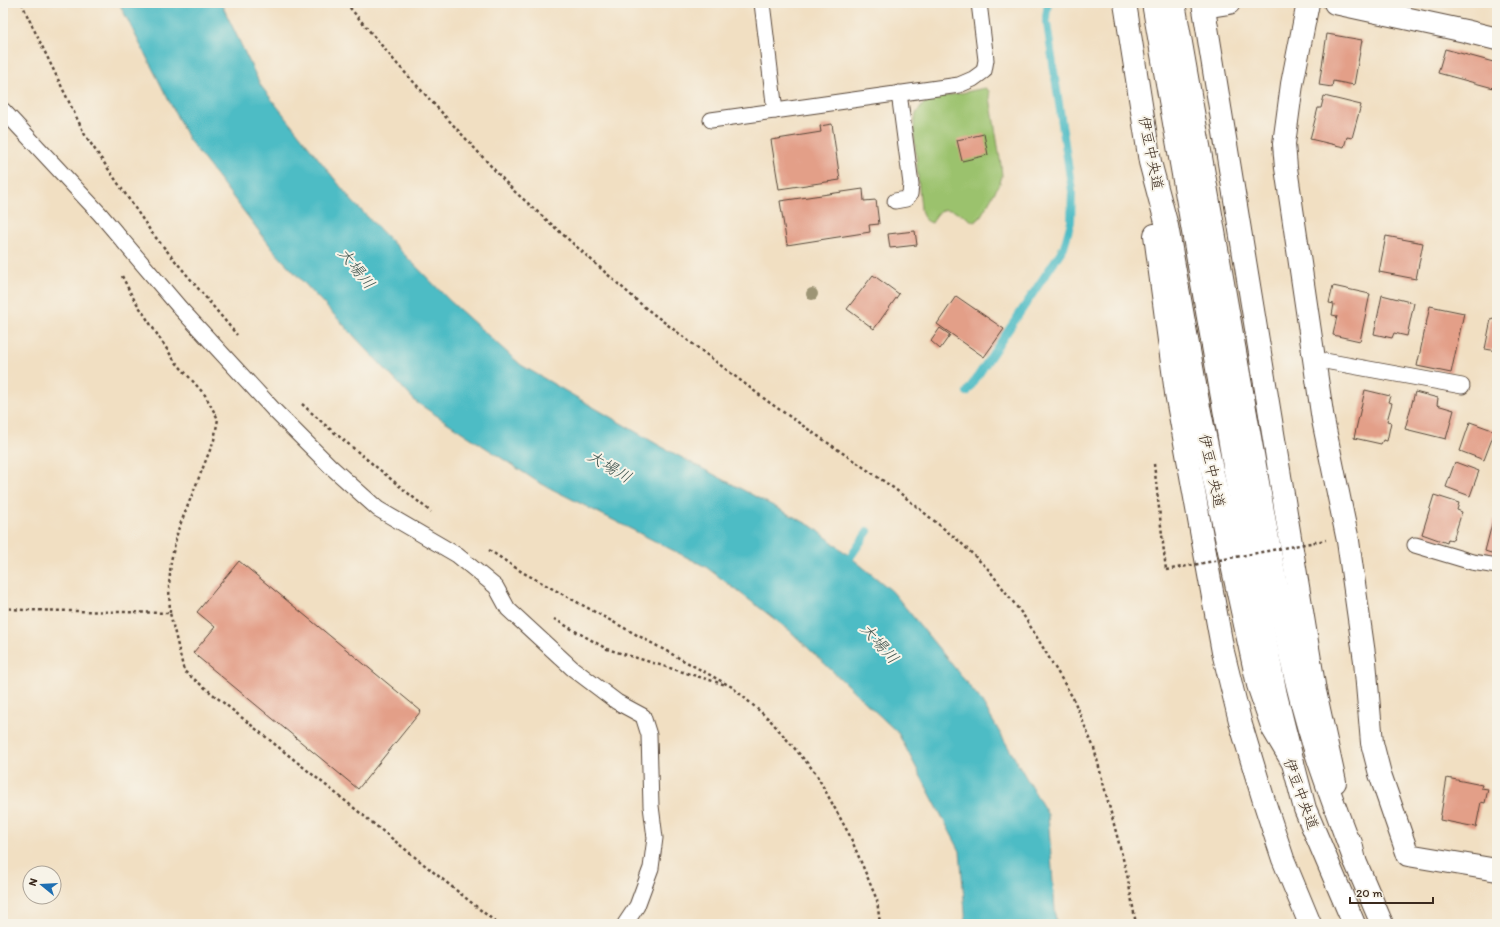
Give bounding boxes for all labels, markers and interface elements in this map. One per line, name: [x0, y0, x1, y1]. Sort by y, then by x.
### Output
street label: 伊豆中央道: [1135, 114, 1167, 192]
water label: 大場川: [334, 244, 379, 293]
street label: 伊豆中央道: [1195, 432, 1229, 510]
water label: 大場川: [584, 446, 635, 487]
water label: 大場川: [857, 619, 903, 668]
street label: 伊豆中央道: [1280, 756, 1322, 832]
north arrow: [22, 865, 62, 905]
text: N: [26, 877, 40, 888]
scale bar: [1350, 879, 1433, 905]
text: 20 m: [1356, 886, 1383, 900]

